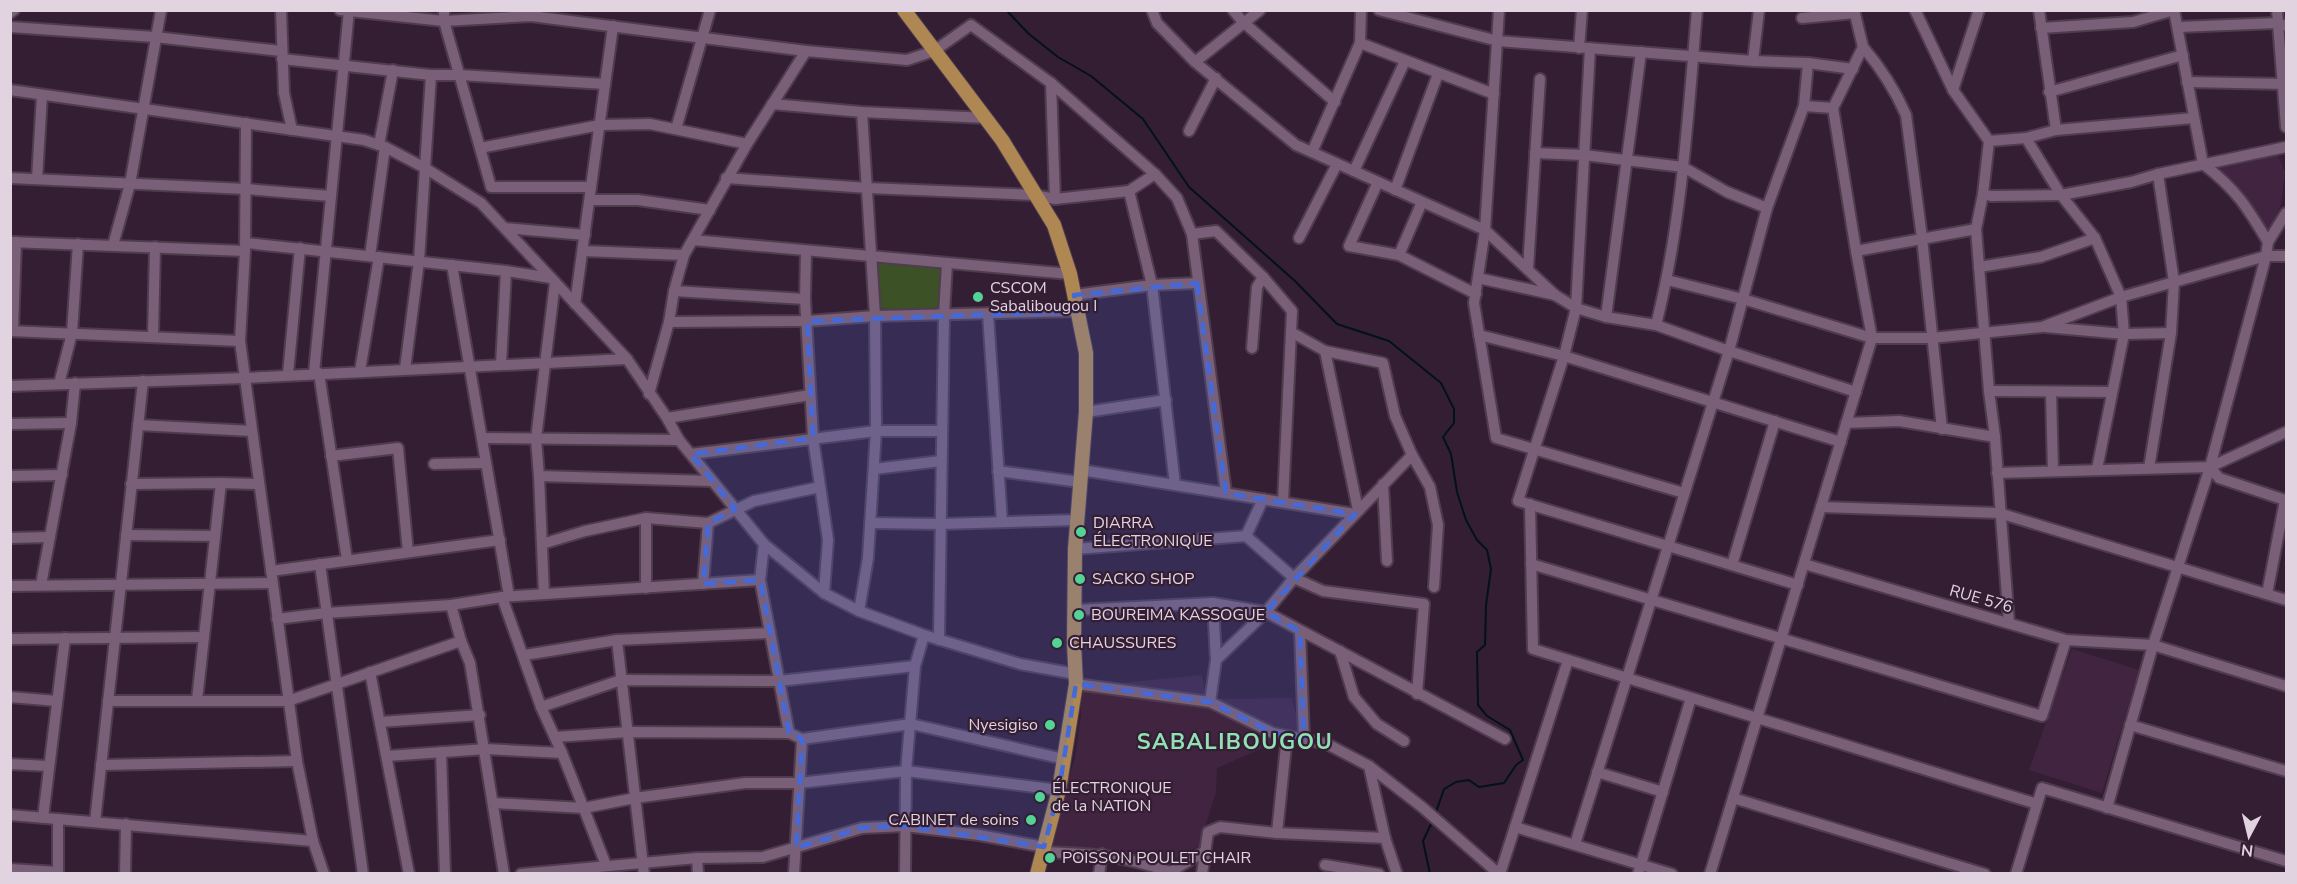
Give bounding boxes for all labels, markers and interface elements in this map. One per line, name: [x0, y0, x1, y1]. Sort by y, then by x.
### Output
place label: CSCOM Sabalibougou I: [990, 277, 1097, 317]
marker: CSCOM Sabalibougou I: [971, 290, 985, 304]
place label: DIARRA ÉLECTRONIQUE: [1093, 512, 1213, 552]
marker: DIARRA ÉLECTRONIQUE: [1074, 525, 1088, 539]
place label: SACKO SHOP: [1092, 568, 1194, 590]
marker: SACKO SHOP: [1073, 572, 1087, 586]
street label: RUE 576: [1947, 580, 2015, 618]
place label: BOUREIMA KASSOGUE: [1091, 604, 1265, 626]
marker: BOUREIMA KASSOGUE: [1072, 608, 1086, 622]
place label: CHAUSSURES: [1069, 632, 1176, 654]
marker: CHAUSSURES: [1050, 636, 1064, 650]
place label: Nyesigiso: [968, 714, 1038, 736]
marker: Nyesigiso: [1043, 718, 1057, 732]
district label: SABALIBOUGOU: [1137, 727, 1333, 757]
place label: ÉLECTRONIQUE de la NATION: [1052, 777, 1172, 817]
marker: ÉLECTRONIQUE de la NATION: [1033, 790, 1047, 804]
north arrow: [2219, 806, 2279, 866]
place label: CABINET de soins: [888, 809, 1019, 831]
marker: CABINET de soins: [1024, 813, 1038, 827]
text: N: [2240, 838, 2255, 862]
place label: POISSON POULET CHAIR: [1062, 847, 1251, 869]
marker: POISSON POULET CHAIR: [1043, 851, 1057, 865]

